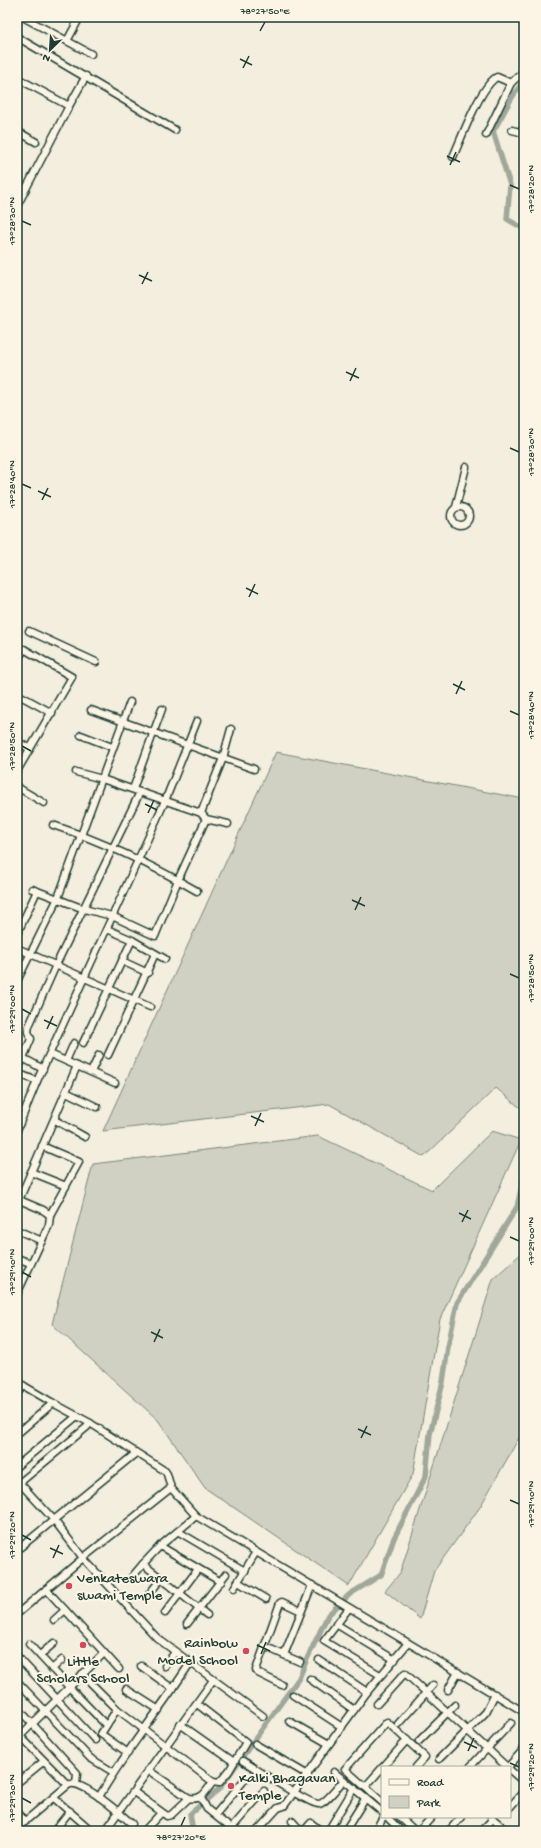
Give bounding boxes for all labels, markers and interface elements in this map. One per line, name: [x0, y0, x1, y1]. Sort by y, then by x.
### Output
text: 78°27'50"E: [239, 6, 290, 18]
north arrow: [30, 30, 70, 70]
text: N: [41, 50, 52, 64]
text: 17°28'20"N: [526, 165, 538, 214]
text: 17°28'30"N: [7, 196, 19, 246]
text: 17°28'30"N: [526, 427, 538, 477]
text: 17°28'40"N: [7, 460, 19, 509]
text: 17°28'40"N: [526, 691, 538, 740]
text: 17°28'50"N: [7, 721, 19, 771]
text: 17°28'50"N: [526, 953, 538, 1003]
text: 17°29'00"N: [7, 984, 19, 1034]
text: 17°29'00"N: [526, 1216, 538, 1266]
text: 17°29'10"N: [7, 1248, 19, 1296]
text: 17°29'10"N: [526, 1480, 538, 1528]
text: 17°29'20"N: [7, 1511, 19, 1560]
place label: Venkateswara swami Temple: [76, 1570, 169, 1605]
marker: Venkateswara swami Temple: [64, 1581, 74, 1591]
place label: Rainbow Model School: [157, 1635, 238, 1670]
marker: Little Scholars School: [78, 1640, 88, 1650]
marker: Rainbow Model School: [241, 1646, 251, 1656]
place label: Little Scholars School: [37, 1653, 129, 1688]
text: 17°29'20"N: [526, 1743, 538, 1792]
legend: [381, 1766, 511, 1818]
place label: Kalki Bhagavan Temple: [238, 1770, 335, 1805]
text: 17°29'30"N: [7, 1774, 19, 1823]
text: Road: [417, 1777, 444, 1791]
marker: Kalki Bhagavan Temple: [226, 1781, 236, 1791]
text: Park: [416, 1797, 442, 1811]
text: 78°27'20"E: [156, 1832, 206, 1844]

